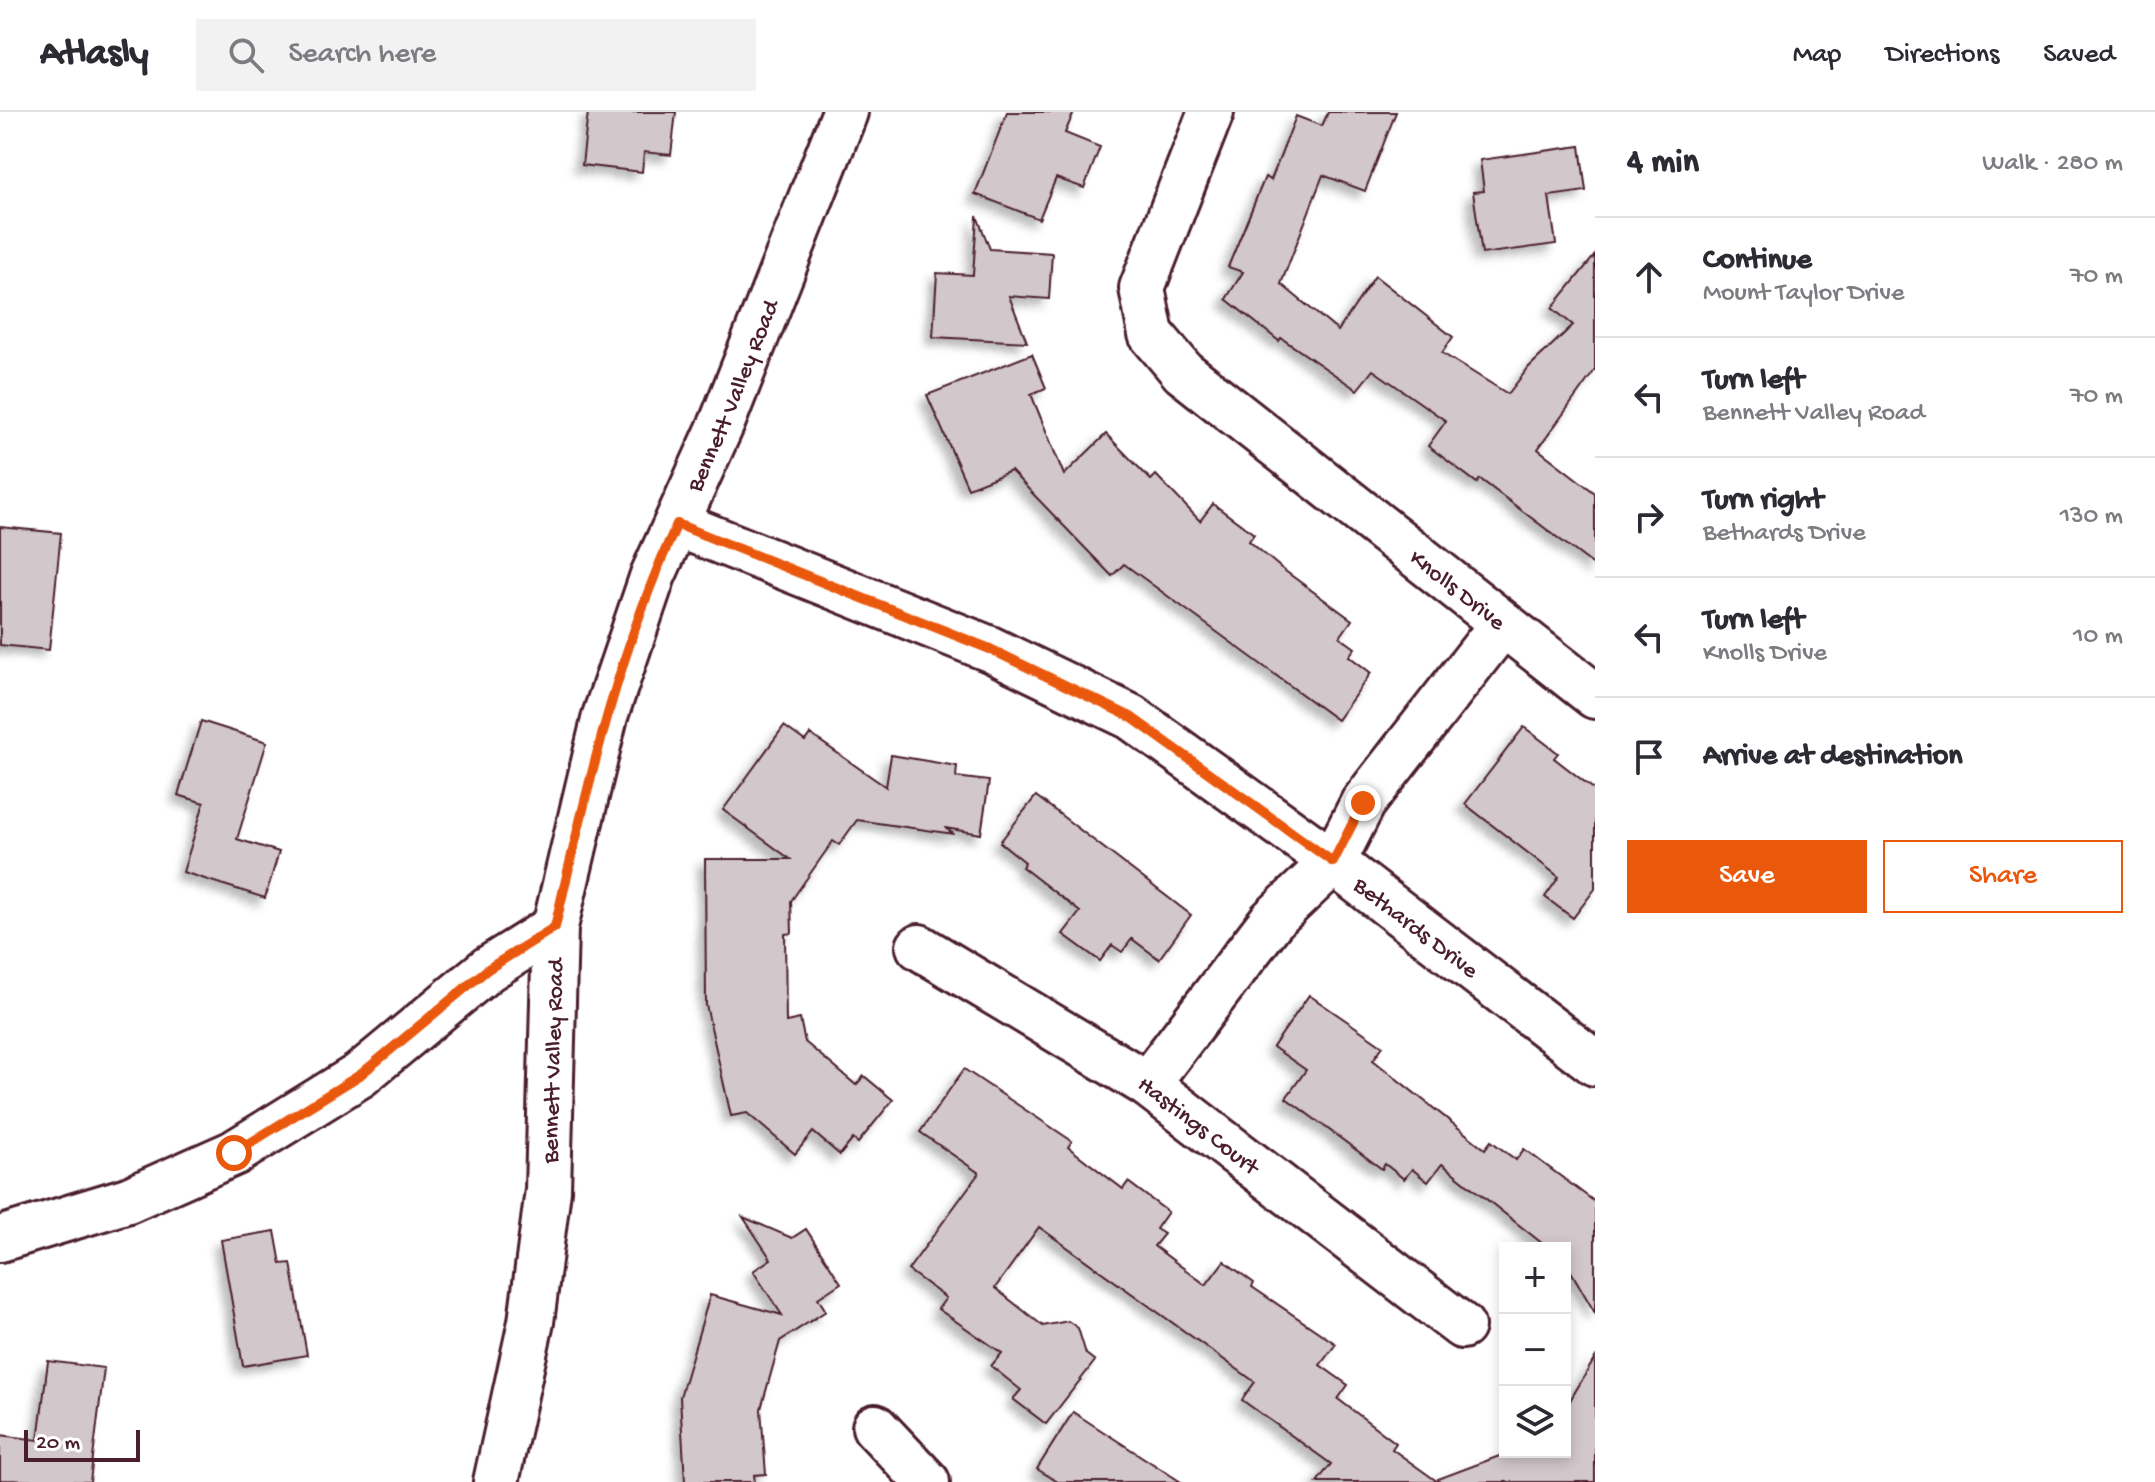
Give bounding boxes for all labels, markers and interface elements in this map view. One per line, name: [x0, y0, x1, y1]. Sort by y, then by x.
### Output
search box: [196, 19, 756, 91]
text: Atlasly: [40, 33, 148, 77]
icon: search: [224, 33, 268, 77]
text: Search here: [288, 38, 436, 73]
text: Map: [1793, 39, 1841, 72]
text: Directions: [1885, 39, 1999, 72]
text: Saved: [2043, 39, 2115, 72]
text: 4 min: [1627, 144, 1699, 184]
text: Walk · 280 m: [1982, 149, 2123, 180]
text: Continue: [1703, 244, 1812, 279]
icon: ahead: [1627, 255, 1671, 299]
text: 70 m: [2070, 262, 2123, 293]
text: Mount Taylor Drive: [1703, 279, 1904, 310]
street label: Bennett Valley Road: [681, 295, 788, 498]
text: Turn left: [1703, 364, 1804, 399]
icon: left: [1627, 375, 1671, 419]
text: 70 m: [2070, 382, 2123, 413]
text: Bennett Valley Road: [1703, 399, 1925, 430]
text: Turn right: [1703, 484, 1823, 519]
icon: right: [1627, 495, 1671, 539]
text: 130 m: [2060, 502, 2123, 533]
text: Bethards Drive: [1703, 519, 1866, 550]
street label: Knolls Drive: [1402, 545, 1511, 639]
text: Turn left: [1703, 604, 1804, 639]
icon: left: [1627, 615, 1671, 659]
text: 10 m: [2073, 622, 2123, 653]
text: Knolls Drive: [1703, 639, 1827, 670]
icon: arrive: [1627, 735, 1671, 779]
text: Arrive at destination: [1703, 740, 1963, 775]
route end: [1345, 785, 1381, 821]
button: Save: [1627, 840, 1867, 913]
button: Share: [1883, 840, 2123, 913]
street label: Bethards Drive: [1346, 871, 1484, 987]
street label: Bennett Valley Road: [538, 956, 572, 1165]
street label: Hastings Court: [1131, 1071, 1265, 1184]
route start: [216, 1135, 252, 1171]
map controls: [1499, 1242, 1571, 1458]
button: +: [1499, 1242, 1571, 1314]
button: −: [1499, 1314, 1571, 1386]
button: layers: [1499, 1386, 1571, 1458]
scale bar: [24, 1426, 140, 1462]
text: 20 m: [36, 1431, 80, 1457]

